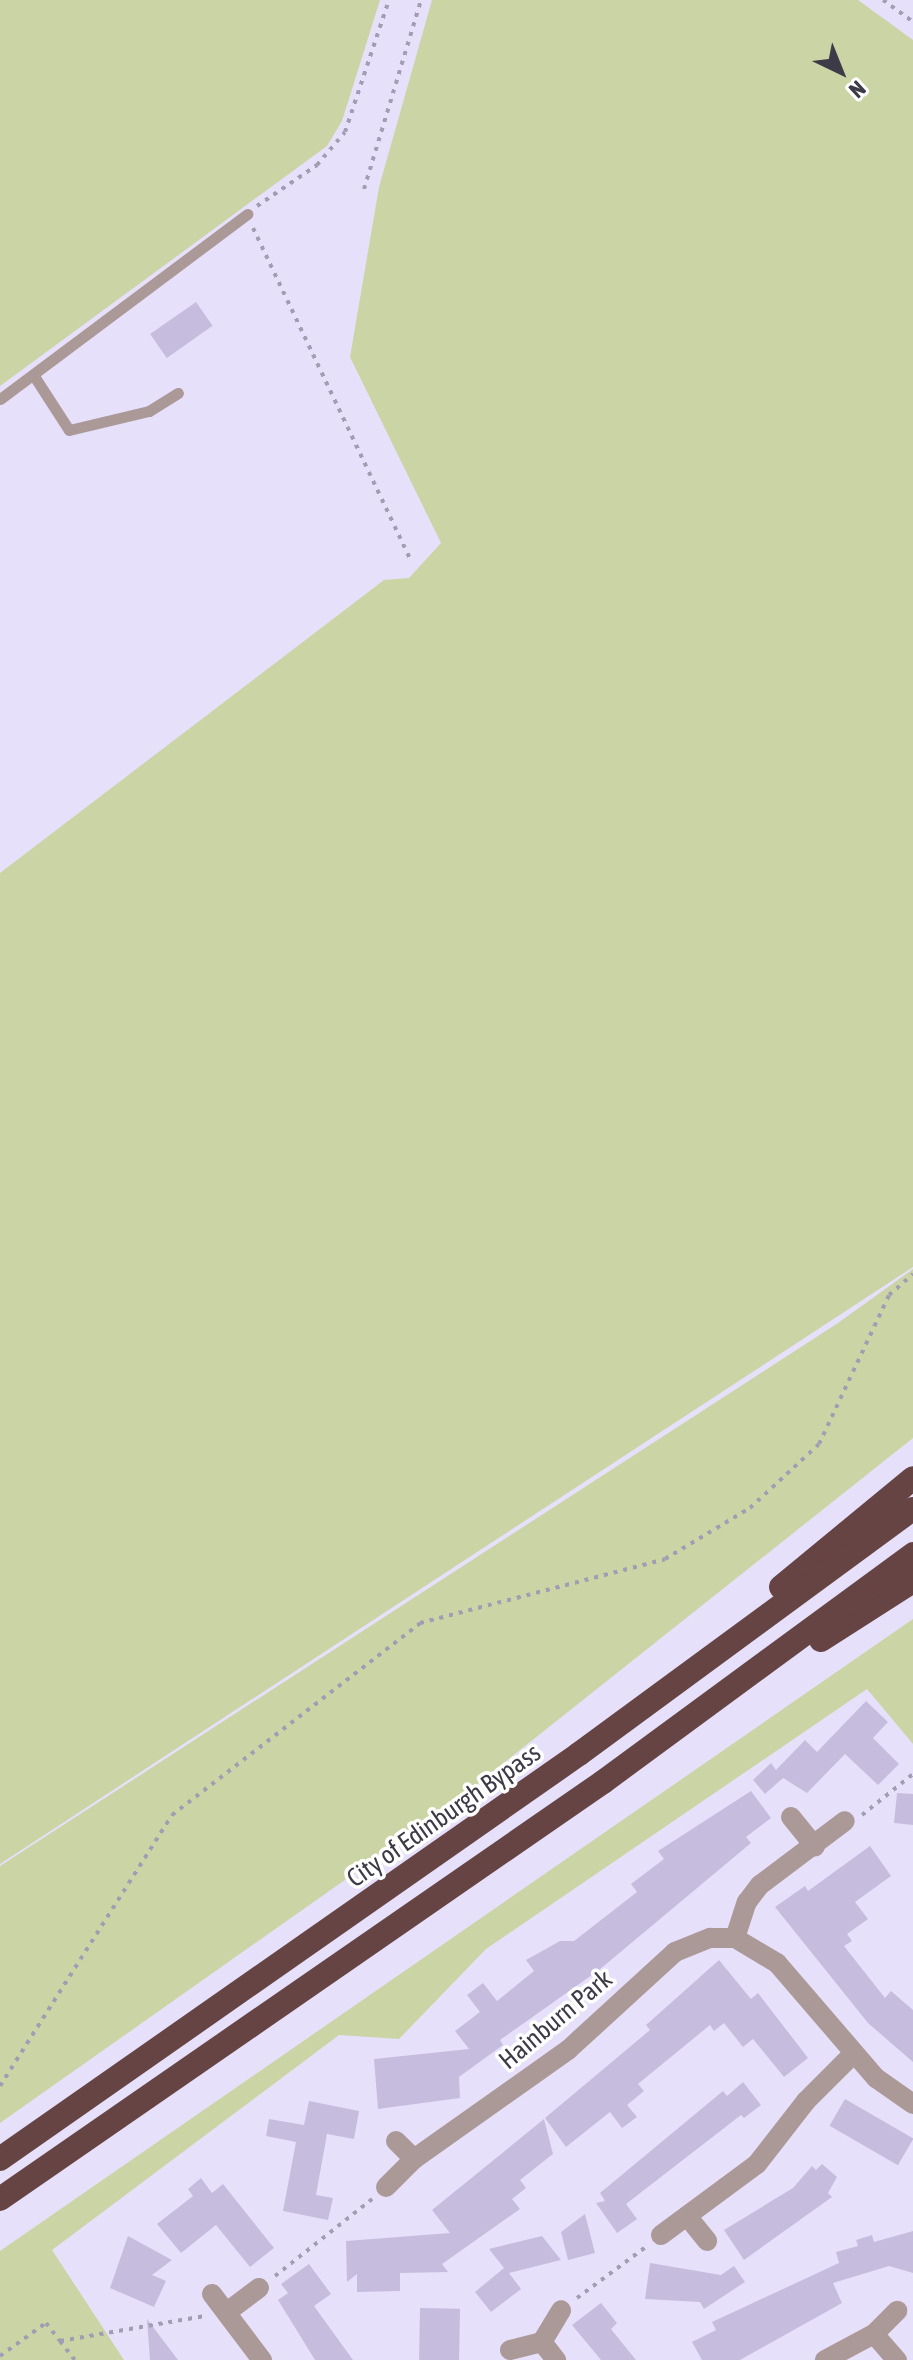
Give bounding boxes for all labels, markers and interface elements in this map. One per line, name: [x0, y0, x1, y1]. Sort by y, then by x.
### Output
north arrow: [801, 32, 881, 112]
text: N: [844, 76, 871, 103]
street label: City of Edinburgh Bypass: [341, 1737, 547, 1895]
street label: Hainburn Park: [493, 1964, 619, 2076]

